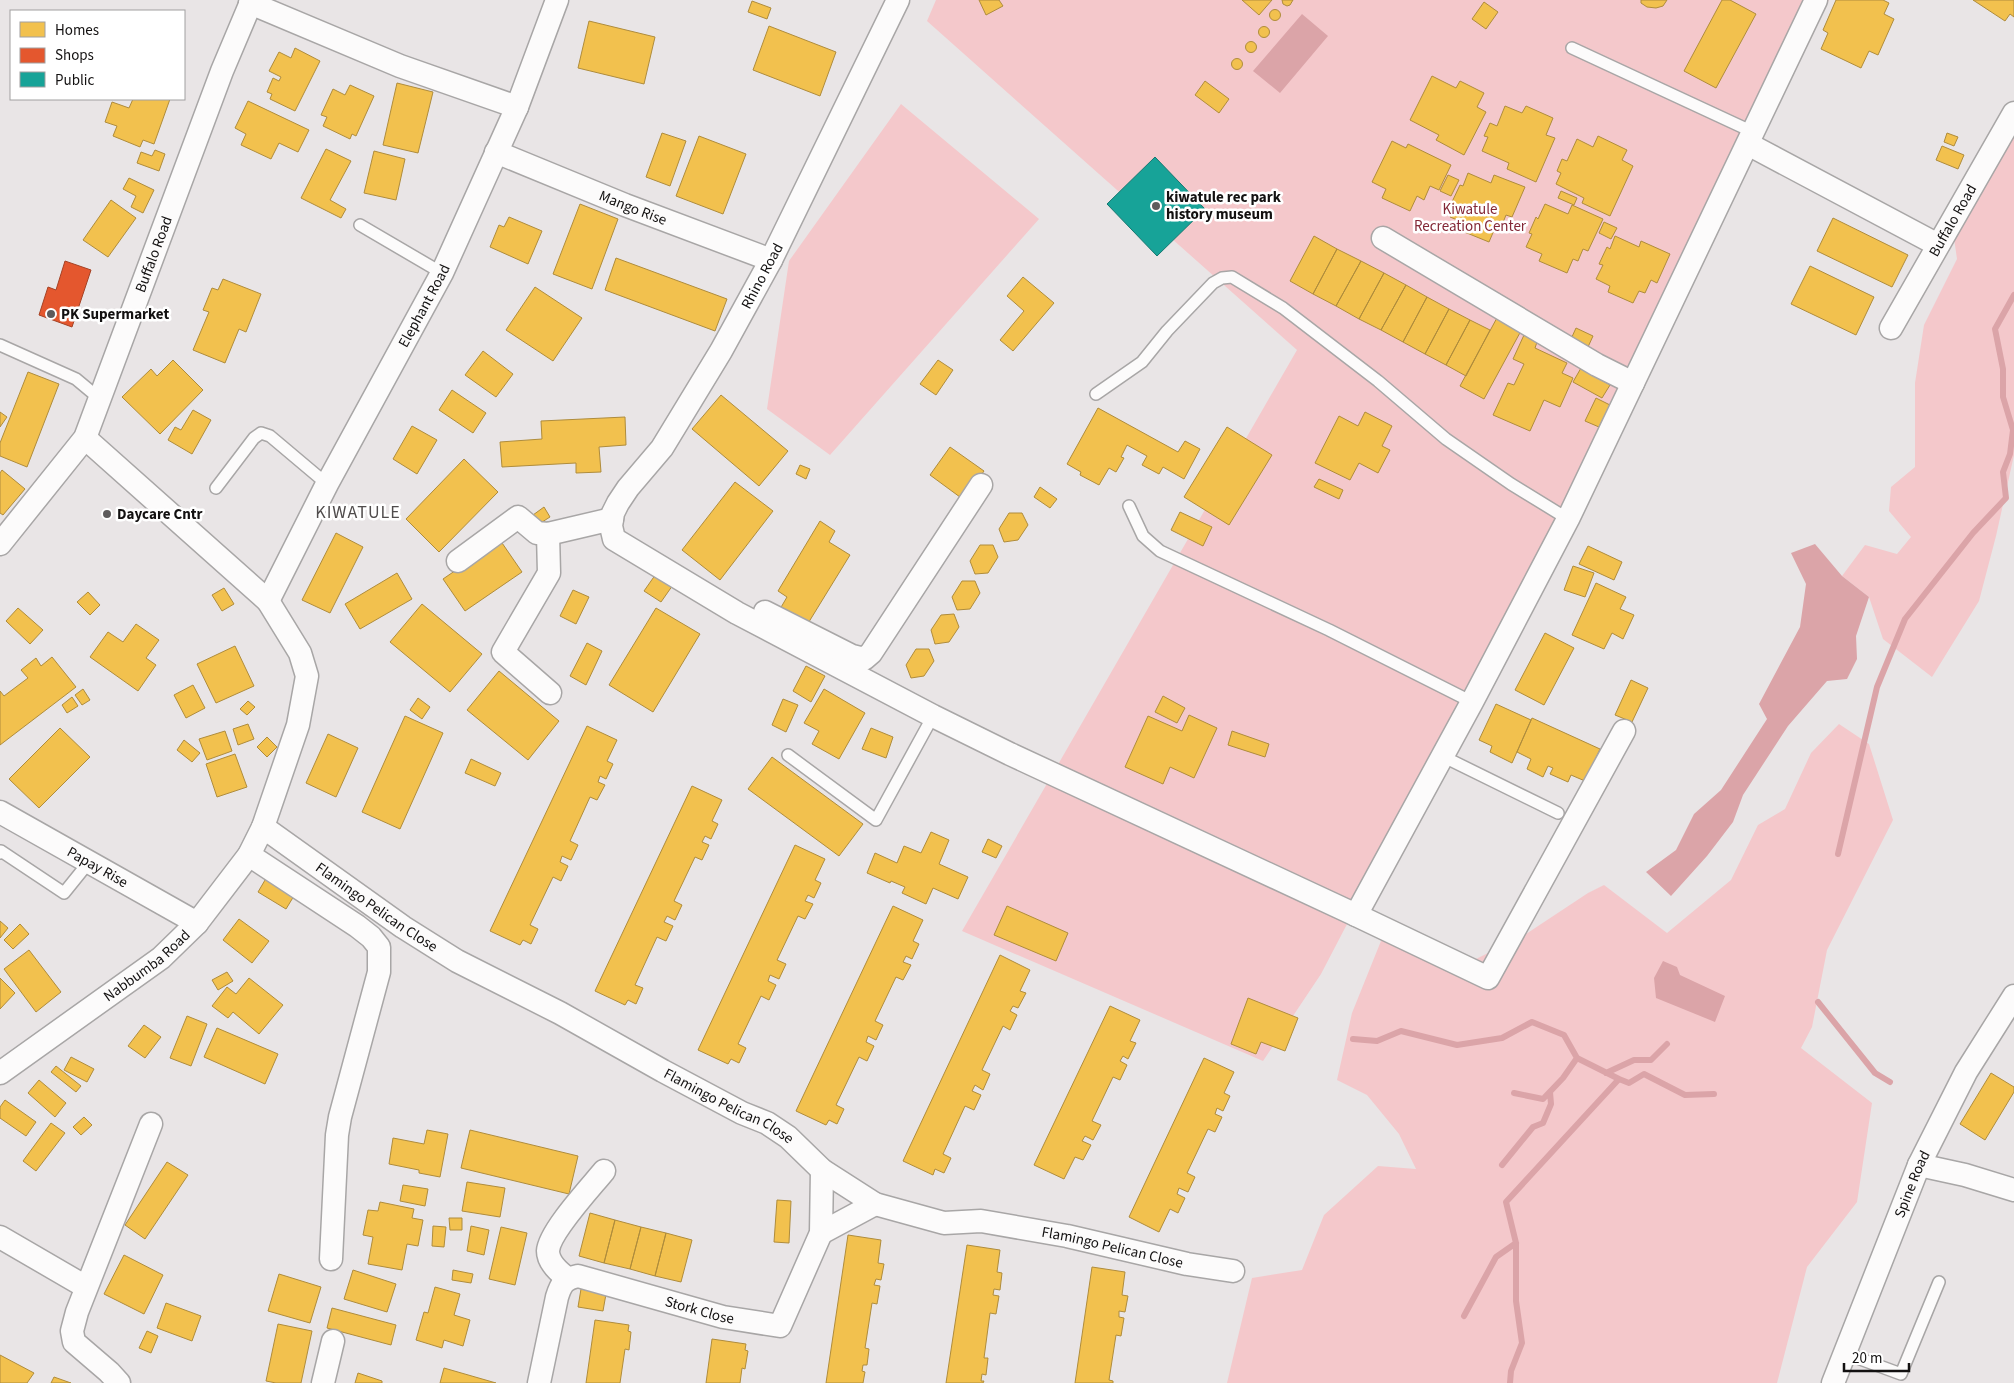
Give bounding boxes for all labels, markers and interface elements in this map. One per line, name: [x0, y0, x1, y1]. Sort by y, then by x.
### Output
legend: [10, 10, 185, 100]
text: Homes: [55, 20, 99, 41]
text: Shops: [55, 45, 94, 66]
text: Public: [55, 70, 94, 91]
street label: Buffalo Road: [1924, 181, 1982, 261]
street label: Mango Rise: [596, 185, 670, 231]
place label: kiwatule rec park history museum: [1166, 187, 1282, 225]
park label: Kiwatule Recreation Center: [1414, 199, 1527, 237]
marker: kiwatule rec park history museum: [1150, 200, 1162, 212]
street label: Buffalo Road: [130, 213, 178, 296]
street label: Rhino Road: [736, 240, 789, 313]
street label: Elephant Road: [393, 261, 456, 351]
place label: PK Supermarket: [61, 304, 169, 325]
marker: PK Supermarket: [45, 308, 57, 320]
district label: KIWATULE: [315, 500, 401, 525]
place label: Daycare Cntr: [117, 504, 203, 525]
marker: Daycare Cntr: [101, 508, 113, 520]
street label: Papay Rise: [63, 842, 132, 893]
street label: Flamingo Pelican Close: [311, 858, 442, 957]
street label: Nabbumba Road: [99, 925, 195, 1007]
street label: Flamingo Pelican Close: [660, 1063, 799, 1149]
street label: Spine Road: [1889, 1147, 1936, 1221]
street label: Flamingo Pelican Close: [1040, 1222, 1185, 1274]
street label: Stork Close: [663, 1291, 735, 1330]
scale bar: [1844, 1340, 1909, 1372]
text: 20 m: [1852, 1348, 1882, 1369]

